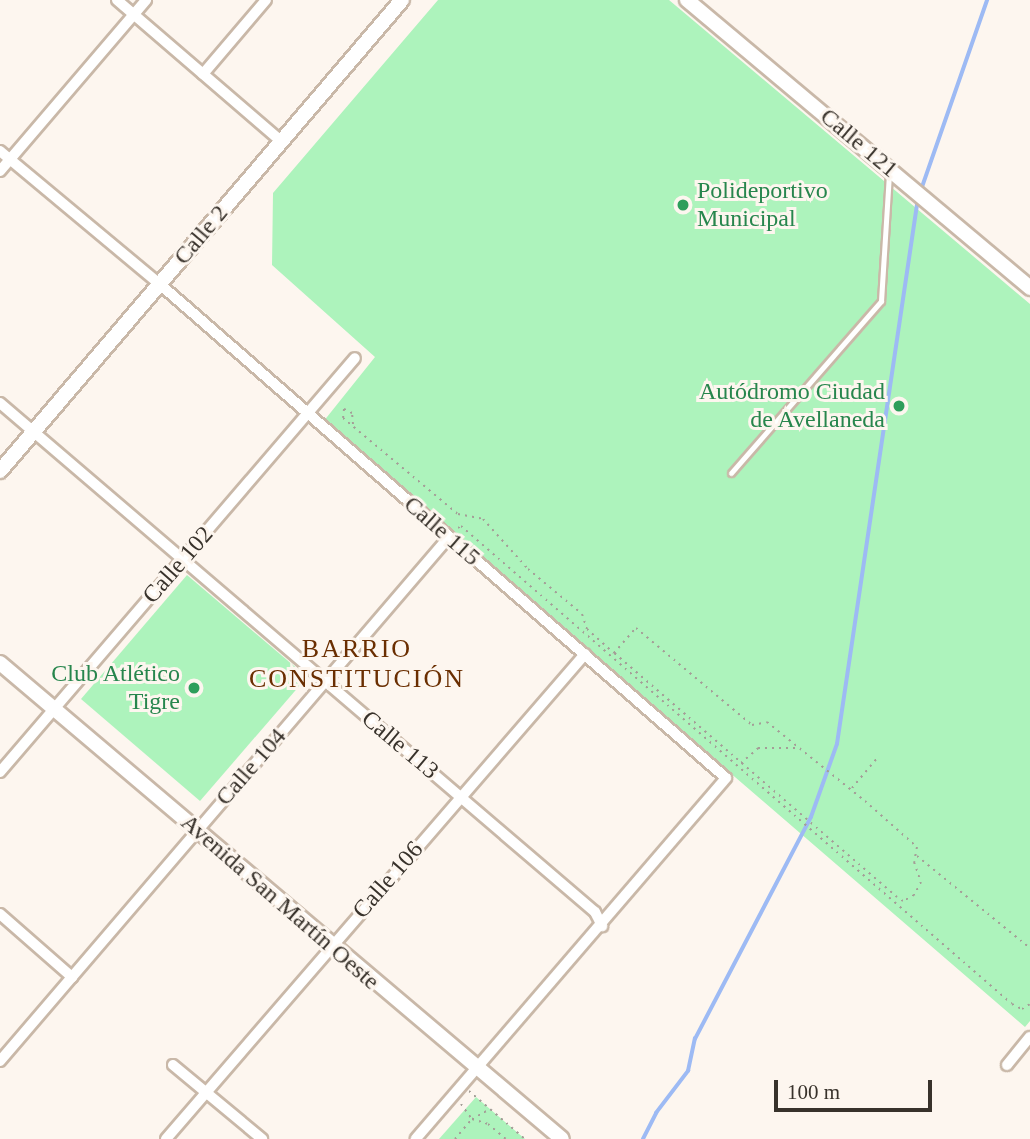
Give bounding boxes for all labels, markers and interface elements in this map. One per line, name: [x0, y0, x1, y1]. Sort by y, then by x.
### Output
street label: Calle 121: [814, 102, 904, 184]
place label: Polideportivo Municipal: [697, 177, 828, 233]
marker: Polideportivo Municipal: [675, 197, 691, 213]
street label: Calle 2: [168, 199, 234, 271]
place label: Autódromo Ciudad de Avellaneda: [699, 378, 885, 434]
marker: Autódromo Ciudad de Avellaneda: [891, 398, 907, 414]
street label: Calle 115: [398, 490, 486, 572]
street label: Calle 102: [137, 521, 219, 609]
district label: BARRIO CONSTITUCIÓN: [250, 633, 464, 694]
place label: Club Atlético Tigre: [50, 660, 180, 716]
marker: Club Atlético Tigre: [186, 680, 202, 696]
street label: Calle 113: [356, 704, 444, 786]
street label: Calle 104: [210, 723, 292, 811]
street label: Avenida San Martín Oeste: [175, 808, 385, 996]
street label: Calle 106: [347, 836, 429, 924]
scale bar: [778, 1066, 936, 1110]
text: 100 m: [787, 1080, 840, 1104]

